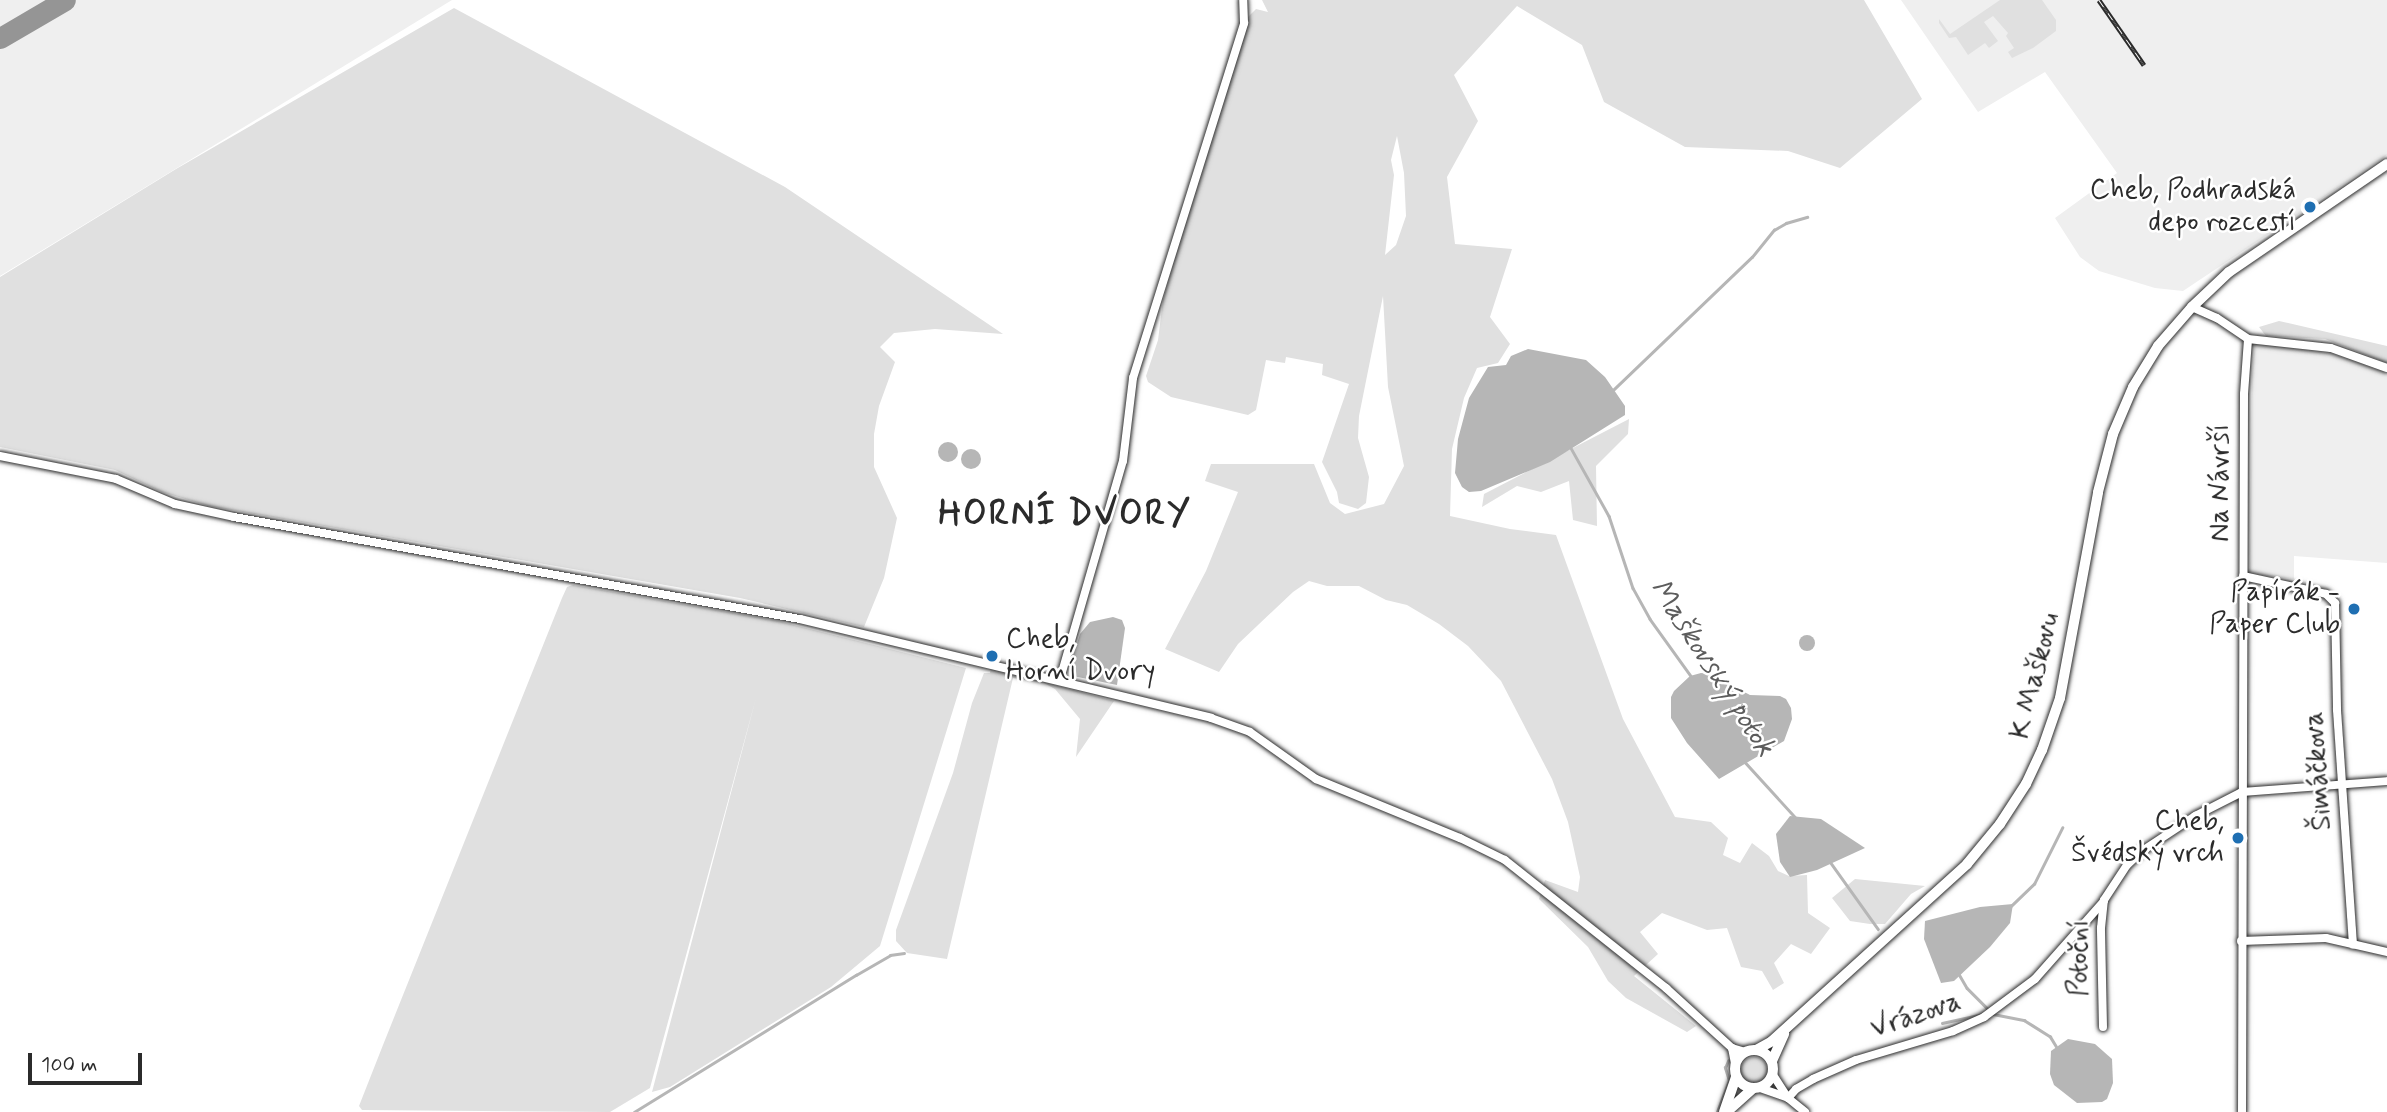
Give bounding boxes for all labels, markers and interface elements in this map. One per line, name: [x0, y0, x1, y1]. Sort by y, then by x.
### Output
place label: Cheb, Podhradská depo rozcestí: [2090, 174, 2296, 240]
marker: Cheb, Podhradská depo rozcestí: [2302, 199, 2318, 215]
street label: Na Návrší: [2204, 424, 2238, 542]
district label: HORNÍ DVORY: [939, 493, 1191, 535]
water label: Maškovský potok: [1641, 572, 1783, 764]
place label: Papírák - Paper Club: [2209, 576, 2340, 642]
marker: Papírák - Paper Club: [2346, 601, 2362, 617]
street label: K Maškovu: [2004, 610, 2068, 742]
place label: Cheb, Horní Dvory: [1006, 623, 1155, 689]
marker: Cheb, Horní Dvory: [984, 648, 1000, 664]
street label: Šimáčkova: [2298, 710, 2340, 832]
place label: Cheb, Švédský vrch: [2071, 805, 2224, 871]
marker: Cheb, Švédský vrch: [2230, 830, 2246, 846]
street label: Potoční: [2063, 919, 2097, 997]
street label: Vrázova: [1867, 986, 1965, 1046]
scale bar: [32, 1038, 145, 1082]
text: 100 m: [41, 1051, 97, 1079]

